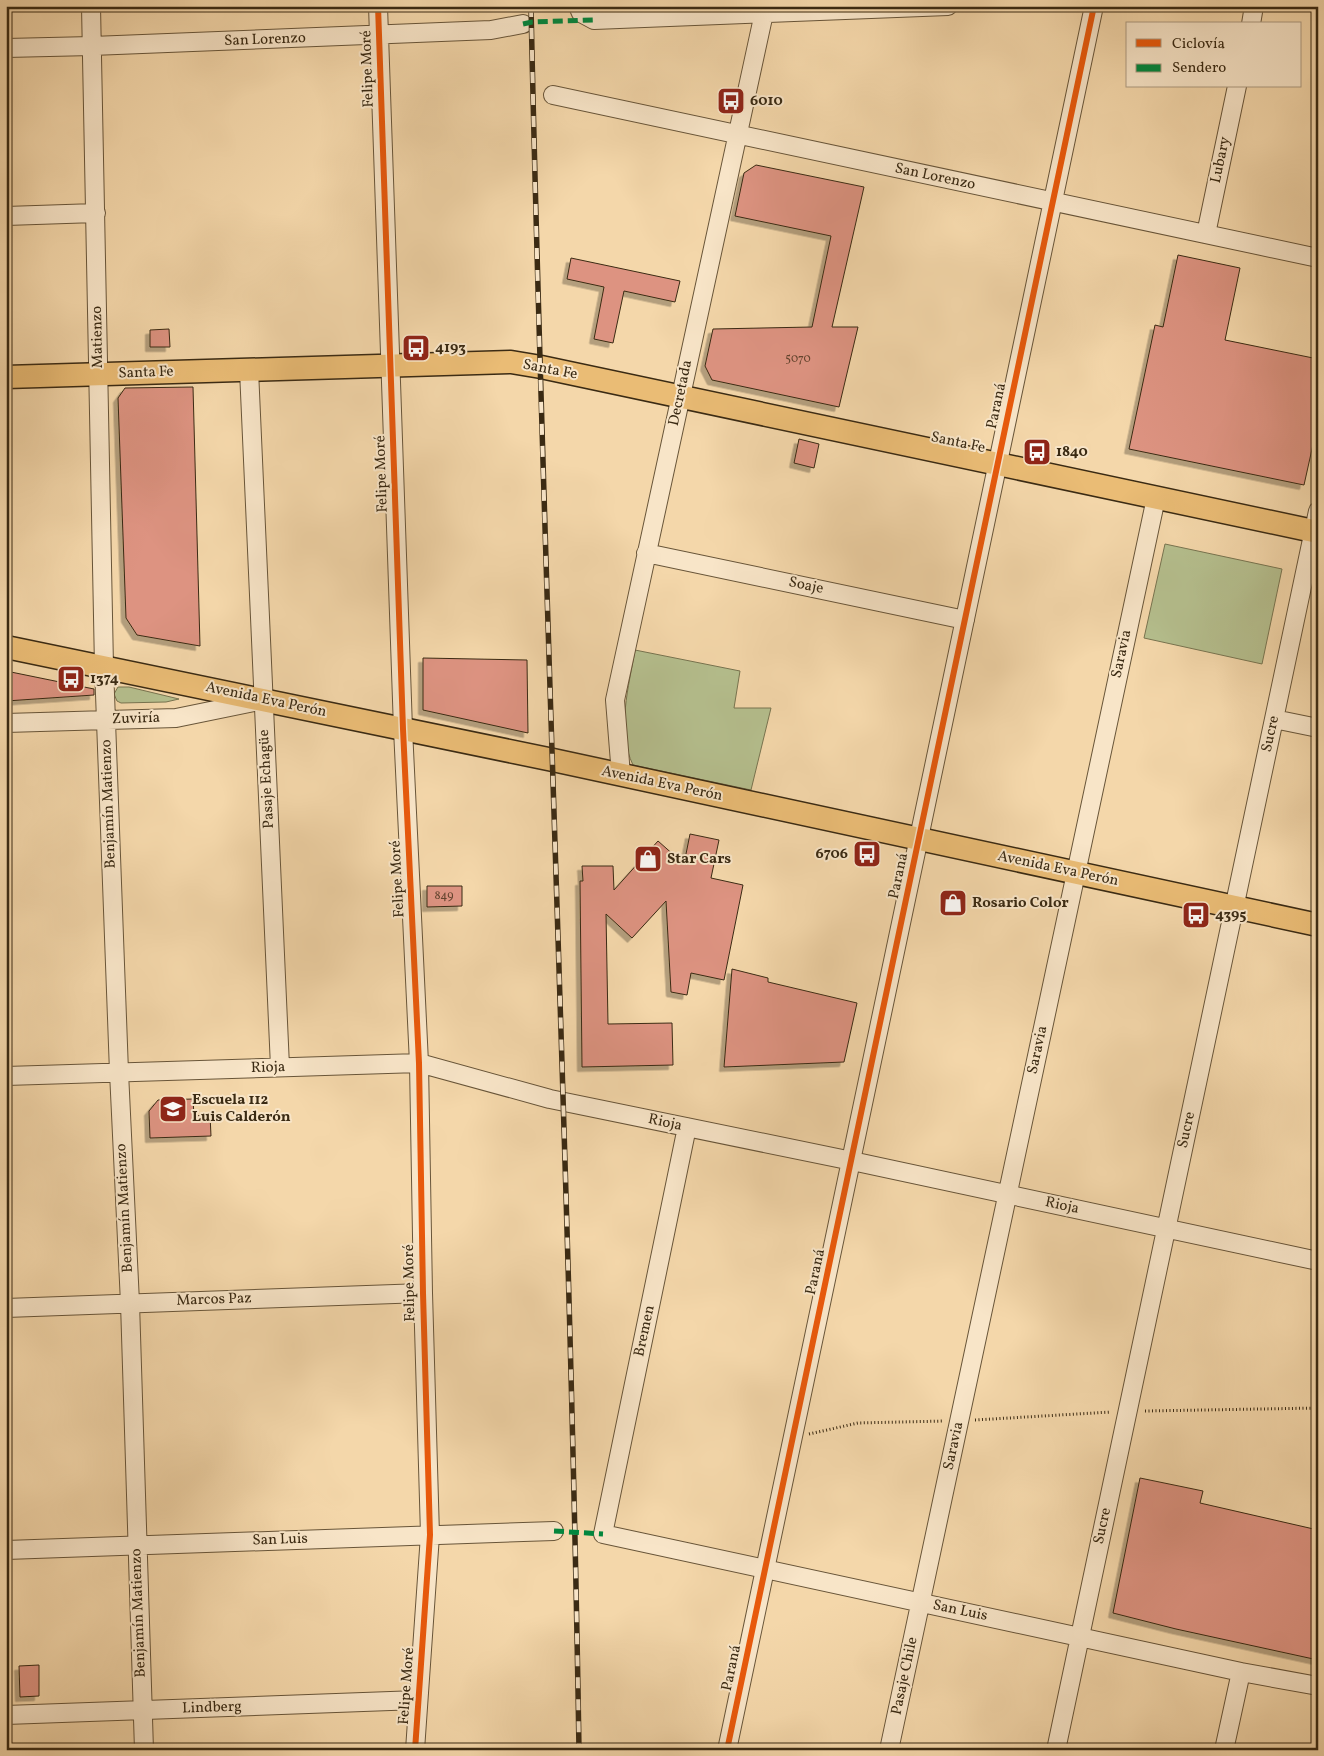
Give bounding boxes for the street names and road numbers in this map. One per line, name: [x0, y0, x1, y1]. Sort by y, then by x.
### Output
street label: San Lorenzo: [224, 28, 306, 52]
street label: Felipe Moré: [356, 30, 380, 108]
street label: Lubary: [1206, 135, 1236, 185]
street label: San Lorenzo: [893, 158, 977, 196]
street label: Matienzo: [87, 306, 109, 368]
street label: Santa Fe: [521, 354, 579, 386]
street label: Decretada: [664, 358, 698, 428]
street label: Santa Fe: [118, 362, 174, 384]
street label: Paraná: [982, 381, 1012, 431]
street label: Santa Fe: [929, 427, 987, 459]
street label: Felipe Moré: [370, 435, 394, 513]
street label: Soaje: [787, 572, 825, 600]
street label: Saravia: [1107, 628, 1137, 680]
street label: Avenida Eva Perón: [204, 677, 328, 723]
street label: Zuviría: [112, 708, 160, 730]
street label: Sucre: [1257, 714, 1285, 754]
street label: Pasaje Echagüe: [254, 729, 280, 829]
street label: Benjamín Matienzo: [96, 739, 122, 869]
street label: Avenida Eva Perón: [600, 761, 724, 807]
street label: Felipe Moré: [385, 840, 411, 918]
street label: Avenida Eva Perón: [996, 846, 1120, 892]
street label: Paraná: [884, 851, 914, 901]
street label: Saravia: [1023, 1024, 1053, 1076]
street label: Rioja: [250, 1057, 286, 1079]
street label: Rioja: [646, 1109, 684, 1137]
street label: Sucre: [1173, 1110, 1201, 1150]
street label: Benjamín Matienzo: [111, 1143, 139, 1273]
street label: Rioja: [1043, 1192, 1081, 1220]
street label: Felipe Moré: [399, 1244, 421, 1322]
street label: Paraná: [801, 1247, 831, 1297]
street label: Marcos Paz: [176, 1288, 252, 1312]
street label: Bremen: [629, 1303, 661, 1359]
street label: Saravia: [939, 1420, 969, 1472]
street label: Sucre: [1089, 1506, 1117, 1546]
street label: San Luis: [252, 1529, 308, 1551]
street label: Benjamín Matienzo: [126, 1548, 152, 1678]
street label: San Luis: [931, 1595, 989, 1627]
street label: Pasaje Chile: [886, 1635, 924, 1717]
street label: Paraná: [717, 1643, 747, 1693]
street label: Felipe Moré: [394, 1647, 420, 1725]
street label: Lindberg: [182, 1696, 242, 1720]

